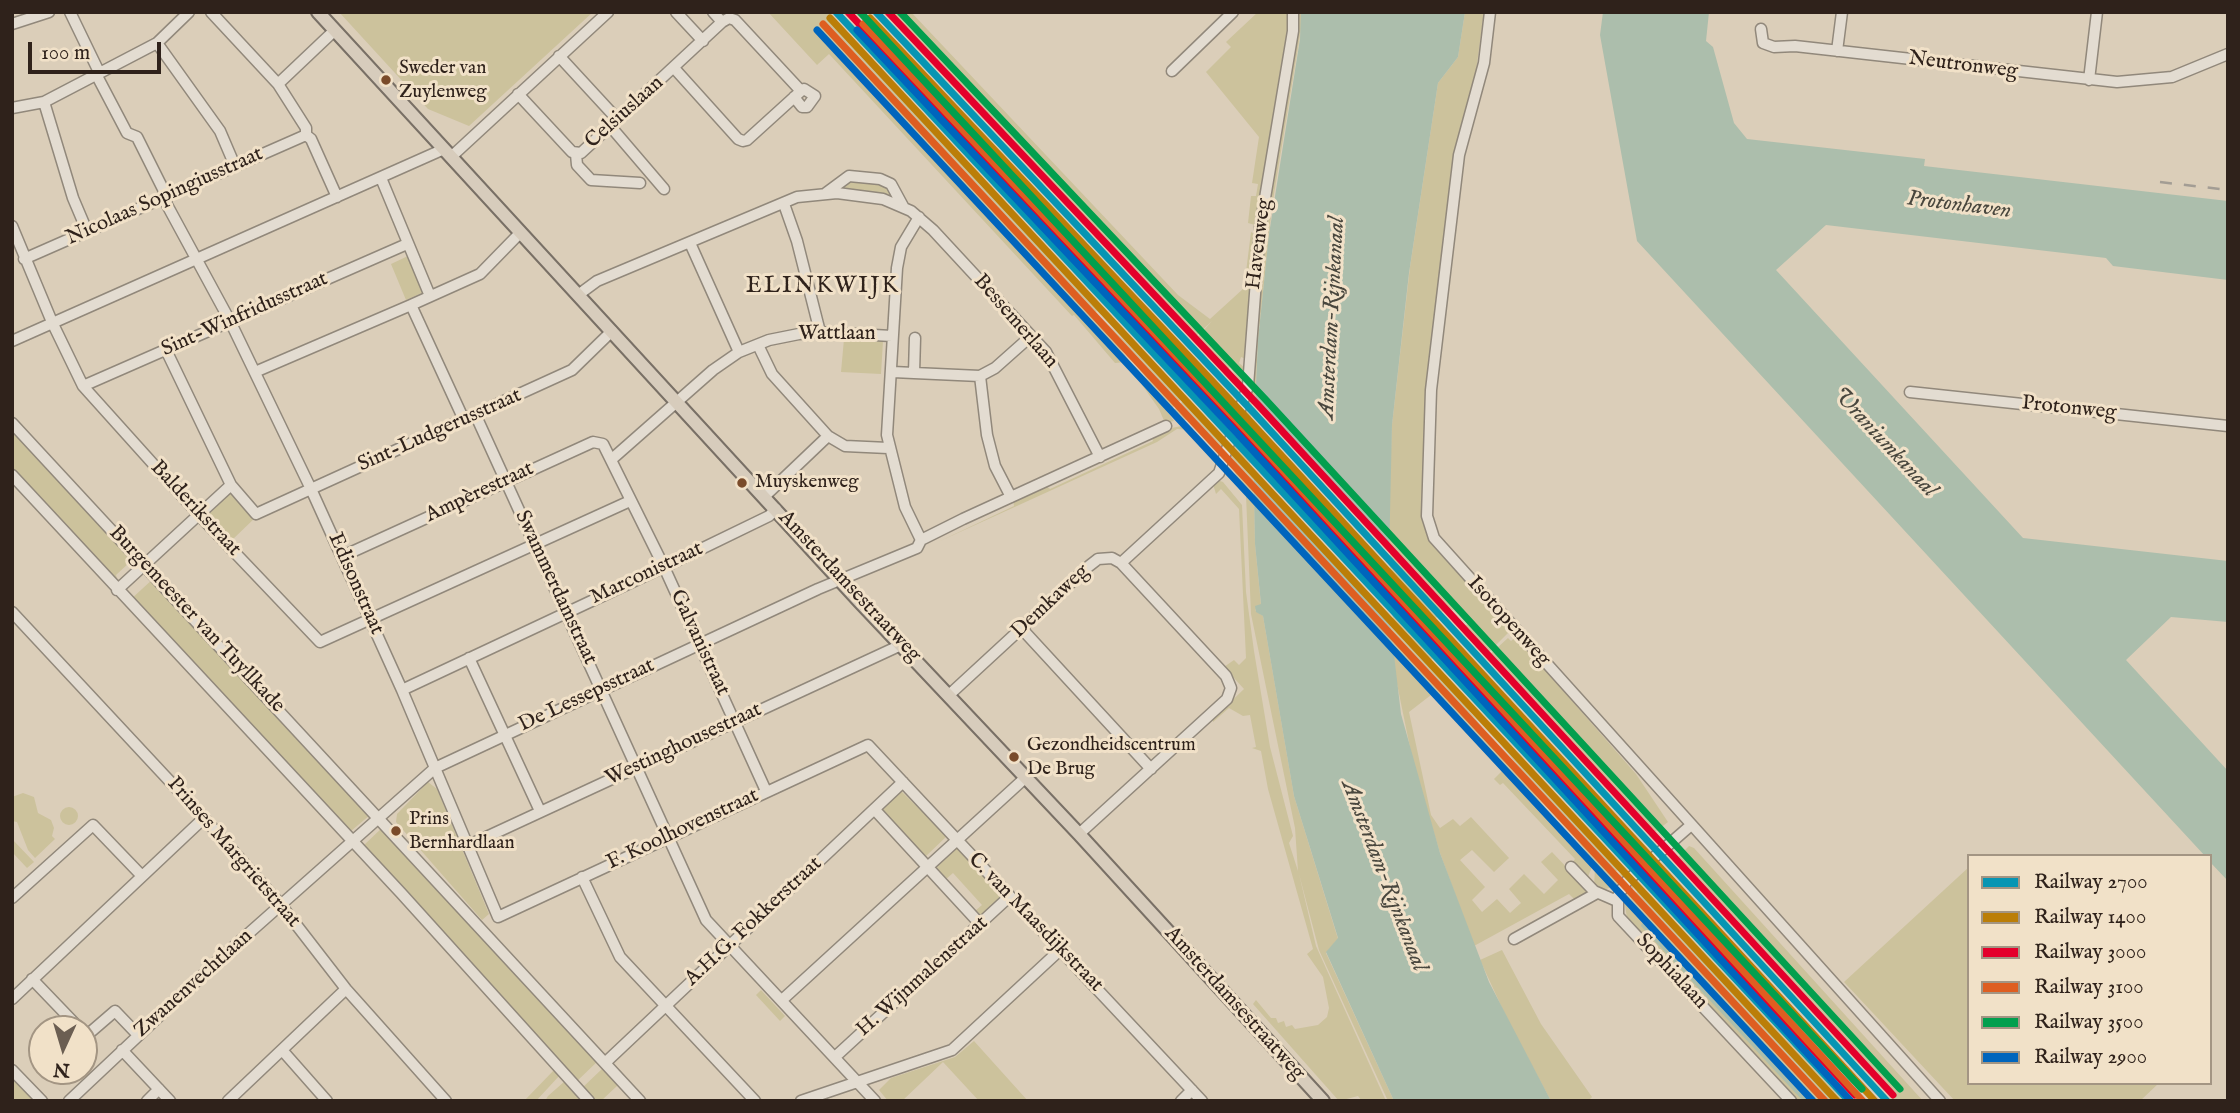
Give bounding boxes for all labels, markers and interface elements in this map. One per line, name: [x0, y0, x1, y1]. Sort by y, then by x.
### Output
scale bar: [32, 28, 164, 72]
text: 100 m: [41, 40, 90, 67]
street label: Neutronweg: [1907, 47, 2019, 85]
place label: Sweder van Zuylenweg: [399, 58, 487, 102]
street label: Celsiuslaan: [581, 71, 669, 155]
marker: Sweder van Zuylenweg: [379, 73, 393, 87]
street label: Nicolaas Sopingiusstraat: [63, 142, 267, 252]
water label: Protonhaven: [1905, 186, 2013, 226]
street label: Havenweg: [1242, 197, 1278, 291]
water label: Amsterdam-Rijnkanaal: [1314, 216, 1352, 420]
street label: Sint-Winfridusstraat: [158, 267, 332, 363]
street label: Bessemerlaan: [967, 270, 1063, 374]
district label: ELINKWIJK: [747, 273, 899, 301]
street label: Wattlaan: [798, 322, 876, 348]
water label: Uraniumkanaal: [1826, 382, 1942, 504]
street label: Sint-Ludgerusstraat: [354, 384, 526, 478]
street label: Protonweg: [2020, 391, 2118, 427]
street label: Balderikstraat: [144, 456, 246, 562]
street label: Ampèrestraat: [422, 457, 538, 529]
place label: Muyskenweg: [755, 472, 859, 494]
marker: Muyskenweg: [735, 476, 749, 490]
street label: Amsterdamsestraatweg: [772, 506, 926, 668]
street label: Swammerdamstraat: [508, 507, 602, 669]
street label: Burgemeester van Tuyllkade: [103, 521, 289, 719]
street label: Edisonstraat: [321, 529, 389, 639]
street label: Marconistraat: [587, 537, 707, 611]
street label: Demkaweg: [1007, 560, 1095, 644]
street label: Isotopenweg: [1461, 572, 1555, 672]
street label: Galvanistraat: [663, 586, 735, 700]
street label: De Lessepsstraat: [515, 654, 659, 738]
street label: Westinghousestraat: [602, 698, 766, 792]
place label: Gezondheidscentrum De Brug: [1027, 735, 1196, 779]
marker: Gezondheidscentrum De Brug: [1007, 750, 1021, 764]
street label: Prinses Margrietstraat: [161, 773, 305, 933]
water label: Amsterdam-Rijnkanaal: [1334, 777, 1432, 975]
street label: F. Koolhovenstraat: [603, 784, 763, 876]
place label: Prins Bernhardlaan: [409, 809, 515, 853]
marker: Prins Bernhardlaan: [389, 824, 403, 838]
street label: C. van Maasdijkstraat: [962, 848, 1108, 998]
street label: A.H.G. Fokkerstraat: [680, 852, 828, 992]
legend: [1967, 854, 2212, 1085]
text: Railway 2700: [2034, 869, 2148, 896]
text: Railway 1400: [2034, 904, 2146, 931]
street label: H. Wijnmalenstraat: [852, 911, 994, 1043]
street label: Amsterdamsestraatweg: [1158, 922, 1310, 1086]
street label: Zwanenvechtlaan: [130, 924, 258, 1044]
street label: Sophialaan: [1630, 929, 1712, 1015]
text: Railway 3000: [2034, 939, 2146, 966]
text: Railway 3100: [2034, 974, 2144, 1001]
text: Railway 3500: [2034, 1009, 2143, 1036]
north arrow: [28, 1015, 98, 1085]
text: Railway 2900: [2034, 1044, 2147, 1071]
text: N: [53, 1056, 71, 1081]

